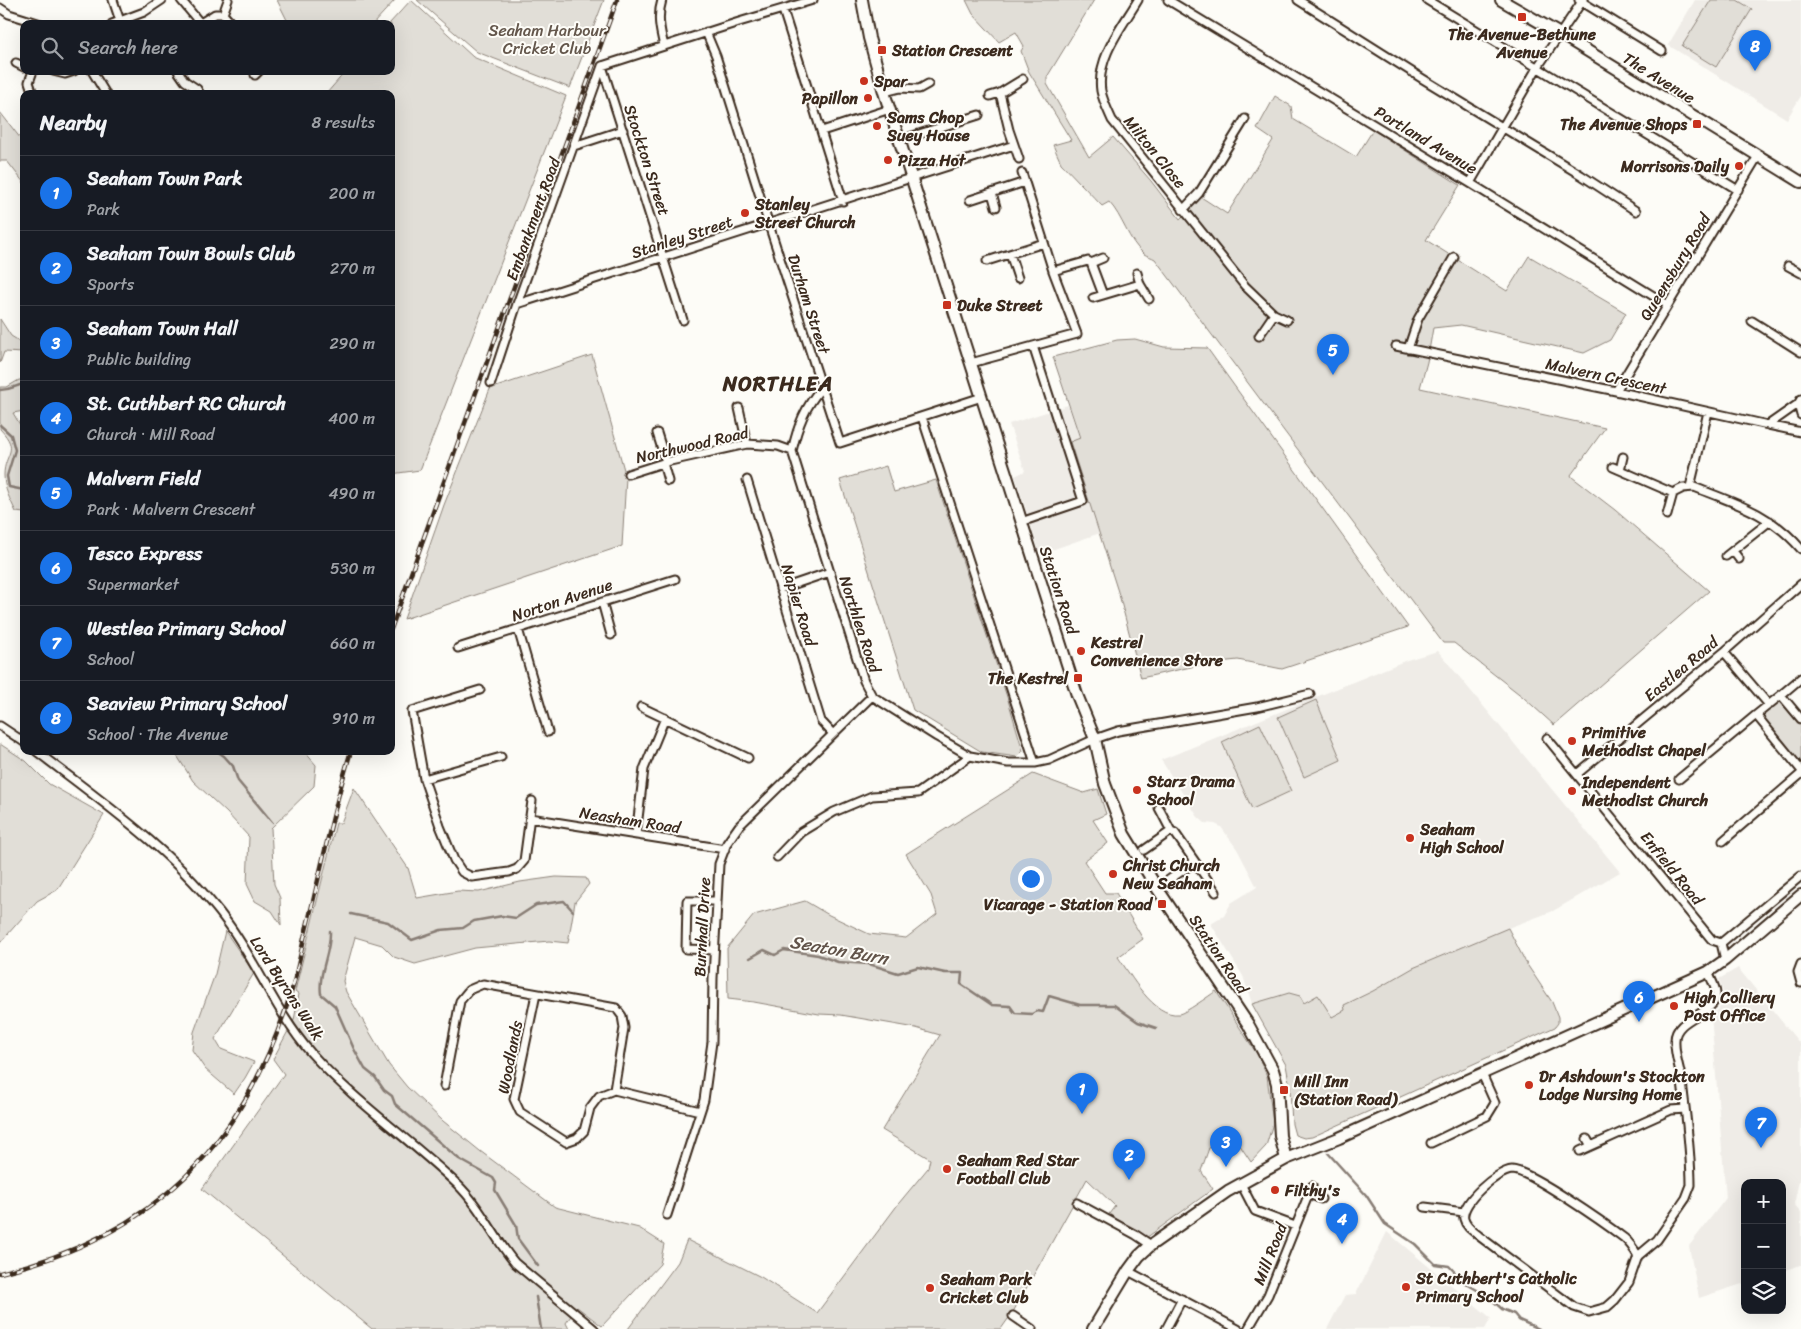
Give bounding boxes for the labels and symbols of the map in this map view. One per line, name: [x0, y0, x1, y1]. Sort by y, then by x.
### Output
marker: The Avenue-Bethune Avenue: [1516, 11, 1528, 23]
park label: Seaham Harbour Cricket Club: [488, 16, 607, 63]
place label: The Avenue-Bethune Avenue: [1448, 20, 1597, 67]
pin: 8: [1739, 30, 1771, 71]
place label: Station Crescent: [891, 36, 1013, 65]
marker: Station Crescent: [876, 44, 888, 56]
street label: The Avenue: [1617, 44, 1701, 112]
place label: Spar: [873, 67, 909, 96]
marker: Spar: [858, 75, 870, 87]
place label: Papillon: [802, 84, 858, 113]
marker: Papillon: [862, 92, 874, 104]
street label: Portland Avenue: [1369, 98, 1483, 182]
street label: Stockton Street: [615, 101, 679, 219]
place label: Sams Chop Suey House: [886, 103, 970, 150]
street label: Milton Close: [1116, 109, 1194, 195]
place label: The Avenue Shops: [1560, 110, 1687, 139]
marker: The Avenue Shops: [1691, 118, 1703, 130]
marker: Sams Chop Suey House: [871, 120, 883, 132]
place label: Pizza Hot: [898, 146, 967, 175]
street label: Embankment Road: [497, 152, 569, 285]
place label: Morrisons Daily: [1620, 152, 1730, 181]
marker: Pizza Hot: [882, 154, 894, 166]
marker: Morrisons Daily: [1733, 160, 1745, 172]
place label: Stanley Street Church: [754, 190, 856, 237]
street label: Queensbury Road: [1631, 206, 1719, 326]
street label: Stanley Street: [627, 207, 737, 267]
marker: Stanley Street Church: [739, 207, 751, 219]
street label: Durham Street: [779, 250, 839, 358]
place label: Duke Street: [957, 291, 1043, 320]
marker: Duke Street: [941, 299, 953, 311]
pin: 5: [1317, 334, 1349, 375]
street label: Malvern Crescent: [1543, 349, 1670, 403]
district label: NORTHLEA: [722, 365, 833, 403]
street label: Northwood Road: [633, 418, 753, 472]
street label: Station Road: [1031, 542, 1087, 640]
street label: Napier Road: [773, 560, 826, 651]
street label: Norton Avenue: [508, 570, 616, 630]
street label: Northlea Road: [831, 572, 890, 678]
place label: Kestrel Convenience Store: [1090, 628, 1224, 675]
street label: Eastlea Road: [1637, 628, 1726, 709]
marker: Kestrel Convenience Store: [1075, 645, 1087, 657]
place label: The Kestrel: [988, 664, 1069, 693]
marker: The Kestrel: [1072, 672, 1084, 684]
place label: Primitive Methodist Chapel: [1581, 718, 1707, 765]
marker: Primitive Methodist Chapel: [1566, 735, 1578, 747]
place label: Starz Drama School: [1146, 767, 1236, 814]
place label: Independent Methodist Church: [1581, 768, 1709, 815]
marker: Starz Drama School: [1131, 784, 1143, 796]
marker: Independent Methodist Church: [1566, 785, 1578, 797]
street label: Neasham Road: [577, 798, 684, 843]
place label: Seaham High School: [1419, 815, 1505, 862]
street label: Enfield Road: [1633, 824, 1712, 913]
marker: Seaham High School: [1404, 832, 1416, 844]
place label: Christ Church New Seaham: [1122, 851, 1221, 898]
your location: [1018, 866, 1044, 892]
marker: Christ Church New Seaham: [1107, 868, 1119, 880]
street label: Burnhall Drive: [685, 876, 719, 978]
place label: Vicarage - Station Road: [984, 890, 1154, 919]
marker: Vicarage - Station Road: [1156, 898, 1168, 910]
street label: Station Road: [1181, 908, 1257, 1001]
water label: Seaton Burn: [788, 926, 893, 975]
street label: Lord Byrons Walk: [242, 930, 332, 1047]
pin: 6: [1623, 981, 1655, 1022]
place label: High Colliery Post Office: [1683, 983, 1776, 1030]
marker: High Colliery Post Office: [1668, 1000, 1680, 1012]
street label: Woodlands: [489, 1017, 531, 1096]
place label: Dr Ashdown's Stockton Lodge Nursing Home: [1539, 1062, 1705, 1109]
place label: Mill Inn (Station Road): [1293, 1067, 1398, 1114]
pin: 1: [1066, 1073, 1098, 1114]
marker: Dr Ashdown's Stockton Lodge Nursing Home: [1523, 1079, 1535, 1091]
marker: Mill Inn (Station Road): [1278, 1084, 1290, 1096]
pin: 7: [1745, 1107, 1777, 1148]
pin: 3: [1210, 1126, 1242, 1167]
pin: 2: [1113, 1139, 1145, 1180]
place label: Seaham Red Star Football Club: [956, 1146, 1080, 1193]
marker: Seaham Red Star Football Club: [941, 1163, 953, 1175]
place label: Filthy's: [1284, 1176, 1340, 1205]
marker: Filthy's: [1269, 1184, 1281, 1196]
pin: 4: [1326, 1203, 1358, 1244]
street label: Mill Road: [1244, 1217, 1296, 1290]
place label: St Cuthbert's Catholic Primary School: [1415, 1264, 1577, 1311]
place label: Seaham Park Cricket Club: [939, 1265, 1032, 1312]
marker: St Cuthbert's Catholic Primary School: [1400, 1281, 1412, 1293]
marker: Seaham Park Cricket Club: [924, 1282, 936, 1294]

